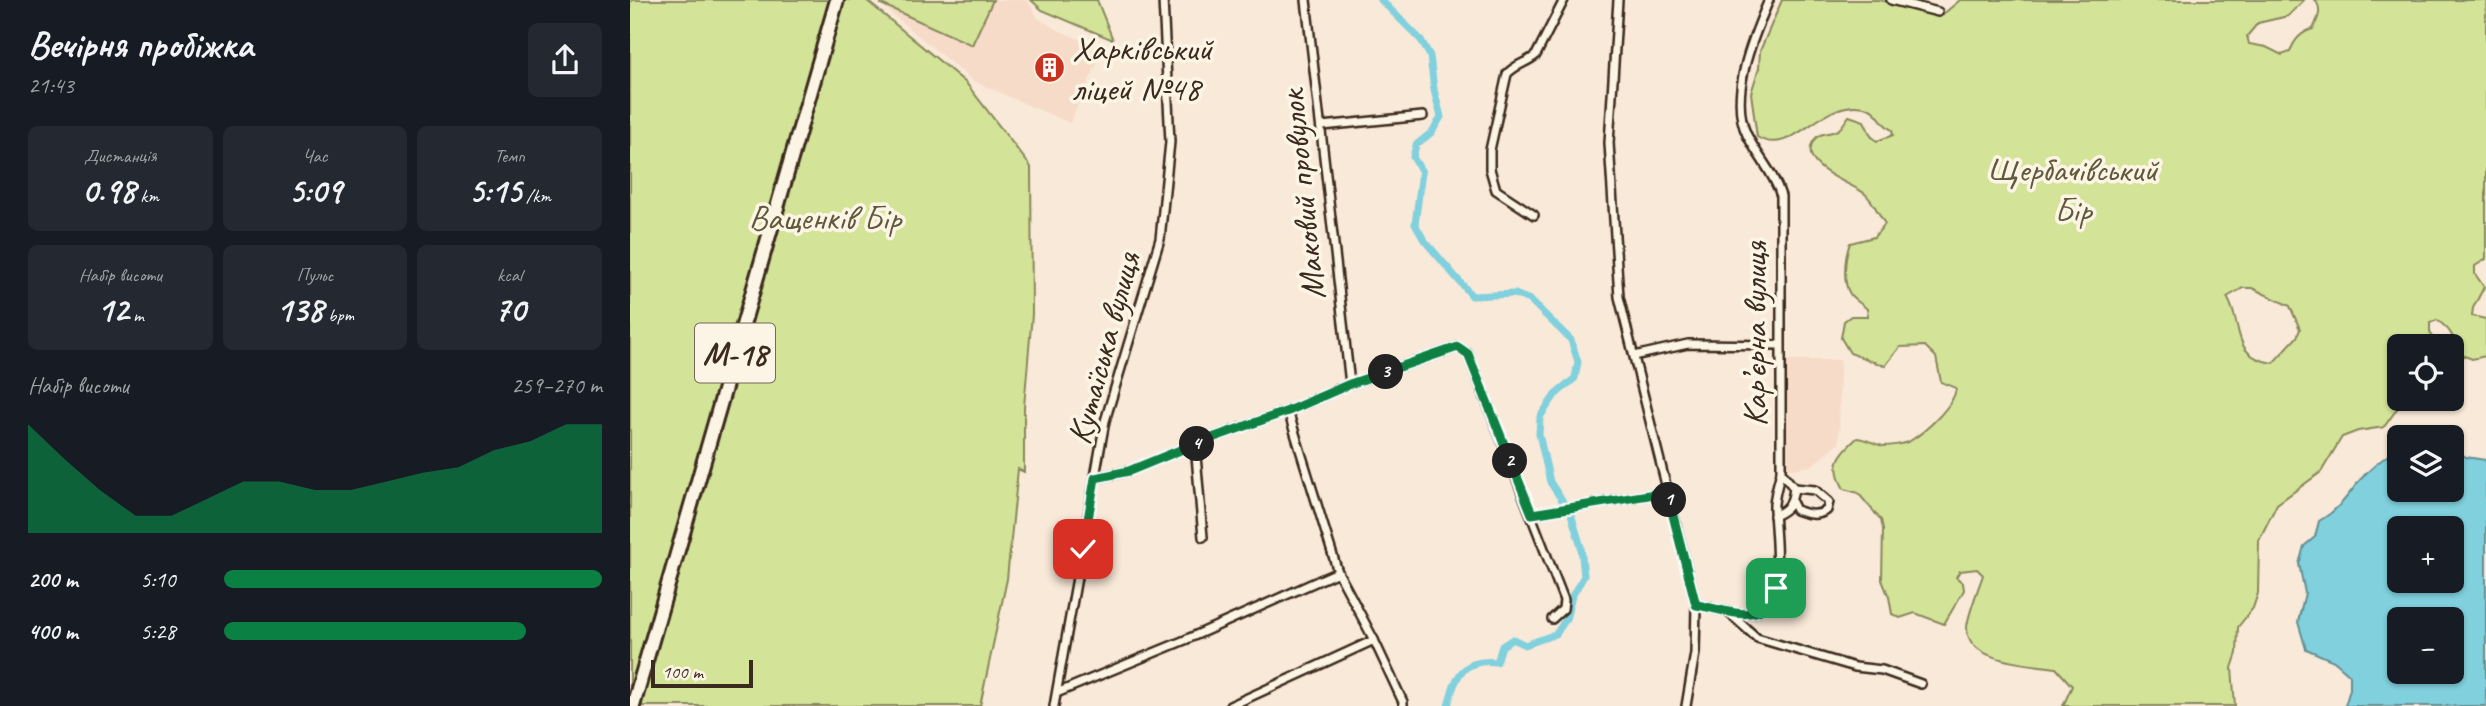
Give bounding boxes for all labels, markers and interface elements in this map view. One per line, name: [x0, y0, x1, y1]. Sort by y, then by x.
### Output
text: Вечірня пробіжка: [28, 21, 253, 68]
button: share: [528, 23, 602, 97]
place label: Харківський ліцей №48: [1072, 26, 1215, 111]
building icon: Харківський ліцей №48: [1032, 51, 1066, 85]
text: 21:43: [28, 71, 74, 100]
street label: Маковий провулок: [1269, 85, 1336, 302]
text: Дистанція: [84, 144, 157, 168]
text: Час: [302, 144, 328, 168]
text: Темп: [494, 144, 525, 168]
park label: Щербачівський Бір: [1988, 147, 2160, 232]
text: 0.98: [82, 168, 136, 213]
text: 5:09: [288, 168, 342, 213]
text: 5:15: [468, 168, 521, 213]
text: km: [136, 184, 159, 208]
text: /km: [521, 184, 551, 208]
park label: Ващенків Бір: [749, 195, 903, 240]
street label: Кар’єрна вулиця: [1732, 240, 1777, 426]
street label: Кутаїська вулиця: [1056, 246, 1151, 449]
text: Набір висоти: [79, 263, 162, 287]
text: Пульс: [297, 263, 333, 287]
text: kcal: [497, 263, 522, 287]
text: 12: [97, 287, 128, 332]
text: 138: [276, 287, 323, 332]
text: 70: [494, 287, 525, 332]
text: m: [128, 303, 144, 327]
text: bpm: [323, 303, 354, 327]
road number: М-18: [695, 324, 775, 382]
map controls: [2387, 334, 2464, 684]
button: locate: [2387, 334, 2464, 411]
pin: 3: [1368, 354, 1404, 390]
text: 3: [1381, 359, 1390, 383]
text: Набір висоти: [28, 371, 128, 400]
text: 259–270 m: [511, 371, 602, 400]
button: layers: [2387, 425, 2464, 502]
pin: 4: [1180, 426, 1214, 462]
text: 4: [1192, 431, 1201, 455]
pin: 2: [1492, 444, 1528, 478]
text: 2: [1505, 448, 1514, 472]
pin: 1: [1651, 482, 1686, 518]
text: 1: [1664, 487, 1673, 511]
button: +: [2387, 516, 2464, 593]
pin: [1053, 519, 1113, 579]
icon: check: [1064, 530, 1102, 568]
pin: [1746, 558, 1806, 618]
text: 200 m: [28, 565, 78, 594]
text: 5:10: [140, 565, 176, 594]
icon: arrive: [1757, 569, 1795, 607]
button: −: [2387, 607, 2464, 684]
text: 400 m: [28, 617, 78, 646]
text: 5:28: [140, 617, 176, 646]
scale bar: [651, 657, 752, 689]
text: 100 m: [662, 660, 703, 684]

